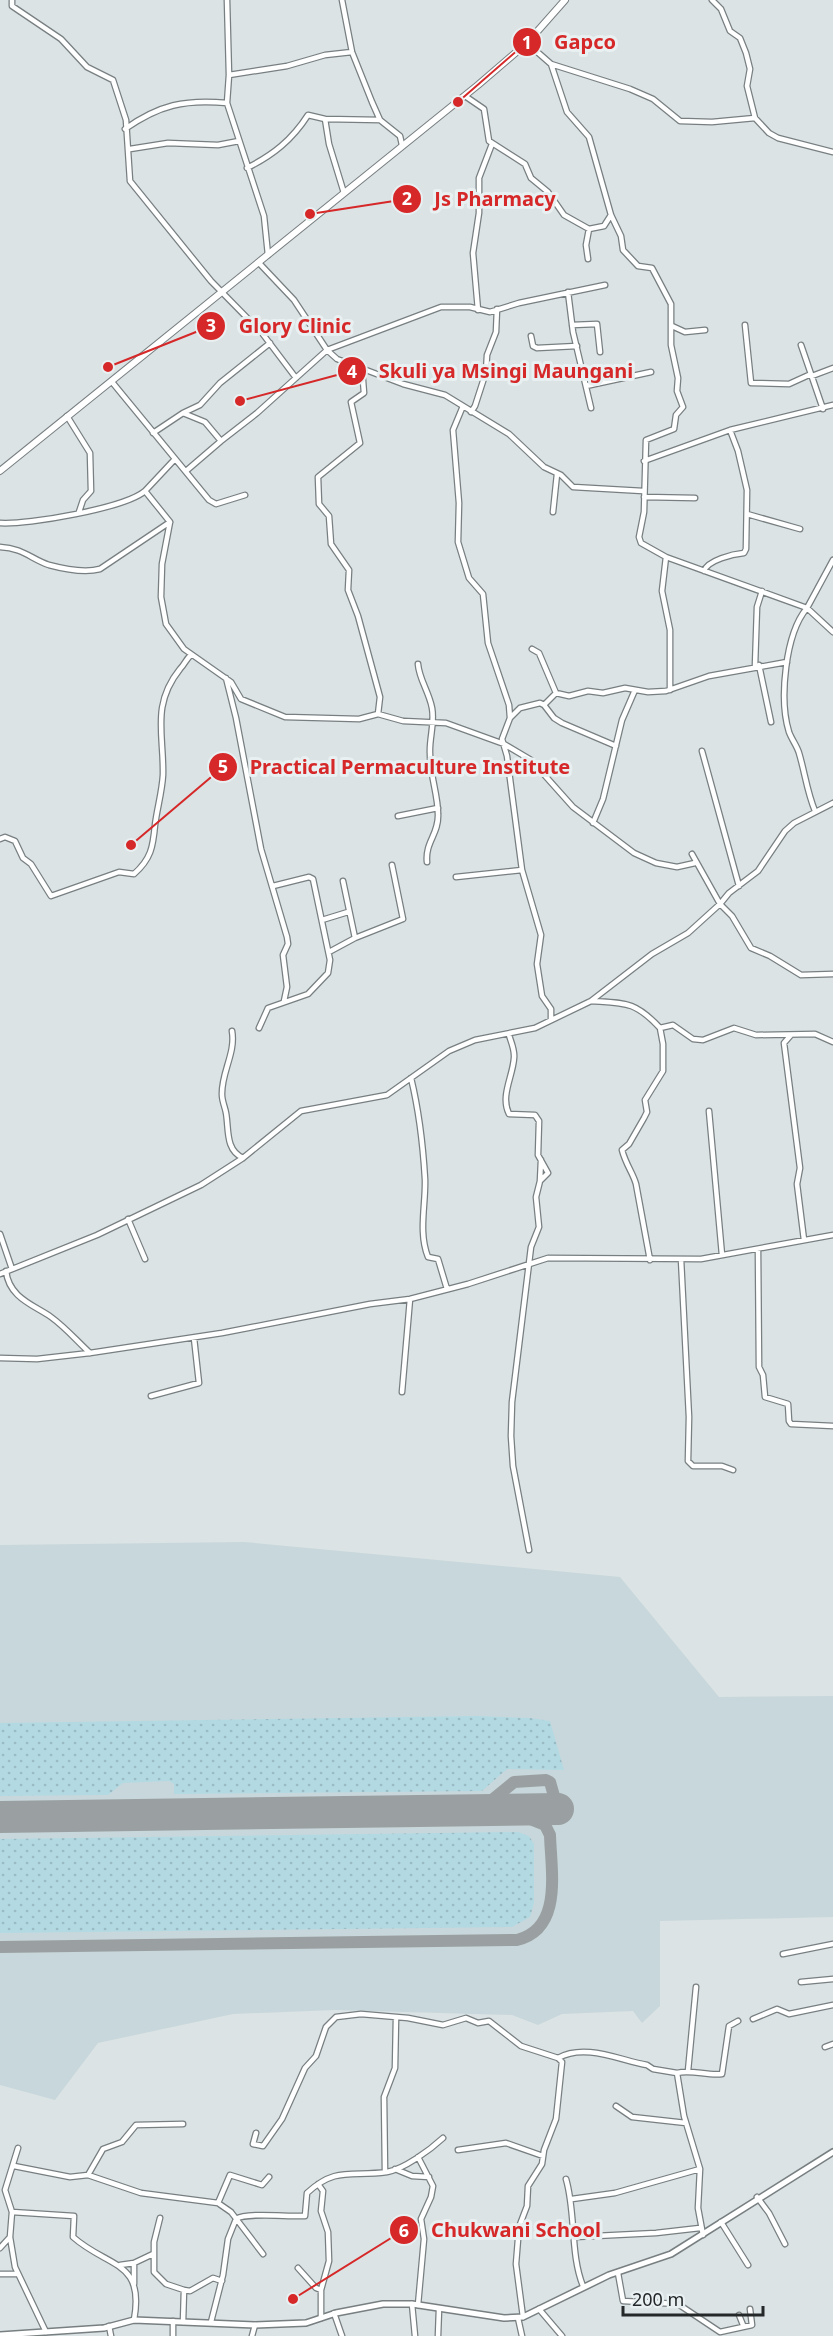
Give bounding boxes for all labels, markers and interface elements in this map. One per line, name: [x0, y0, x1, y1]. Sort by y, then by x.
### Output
callout: Gapco: [512, 23, 628, 61]
text: Gapco: [554, 28, 616, 55]
text: 1: [522, 30, 532, 54]
callout: Js Pharmacy: [392, 180, 568, 218]
text: Js Pharmacy: [432, 185, 556, 212]
text: 2: [402, 186, 412, 210]
callout: Glory Clinic: [196, 307, 363, 345]
text: Glory Clinic: [239, 312, 351, 339]
text: 3: [206, 313, 216, 337]
callout: Skuli ya Msingi Maungani: [337, 352, 645, 390]
text: Skuli ya Msingi Maungani: [379, 357, 633, 384]
text: 4: [347, 359, 357, 383]
callout: Practical Permaculture Institute: [208, 748, 582, 786]
text: Practical Permaculture Institute: [250, 753, 570, 780]
text: 5: [218, 754, 228, 778]
callout: Chukwani School: [389, 2211, 613, 2249]
text: Chukwani School: [431, 2216, 601, 2243]
text: 6: [399, 2218, 409, 2242]
scale bar: [623, 2279, 762, 2317]
text: 200 m: [632, 2287, 684, 2311]

